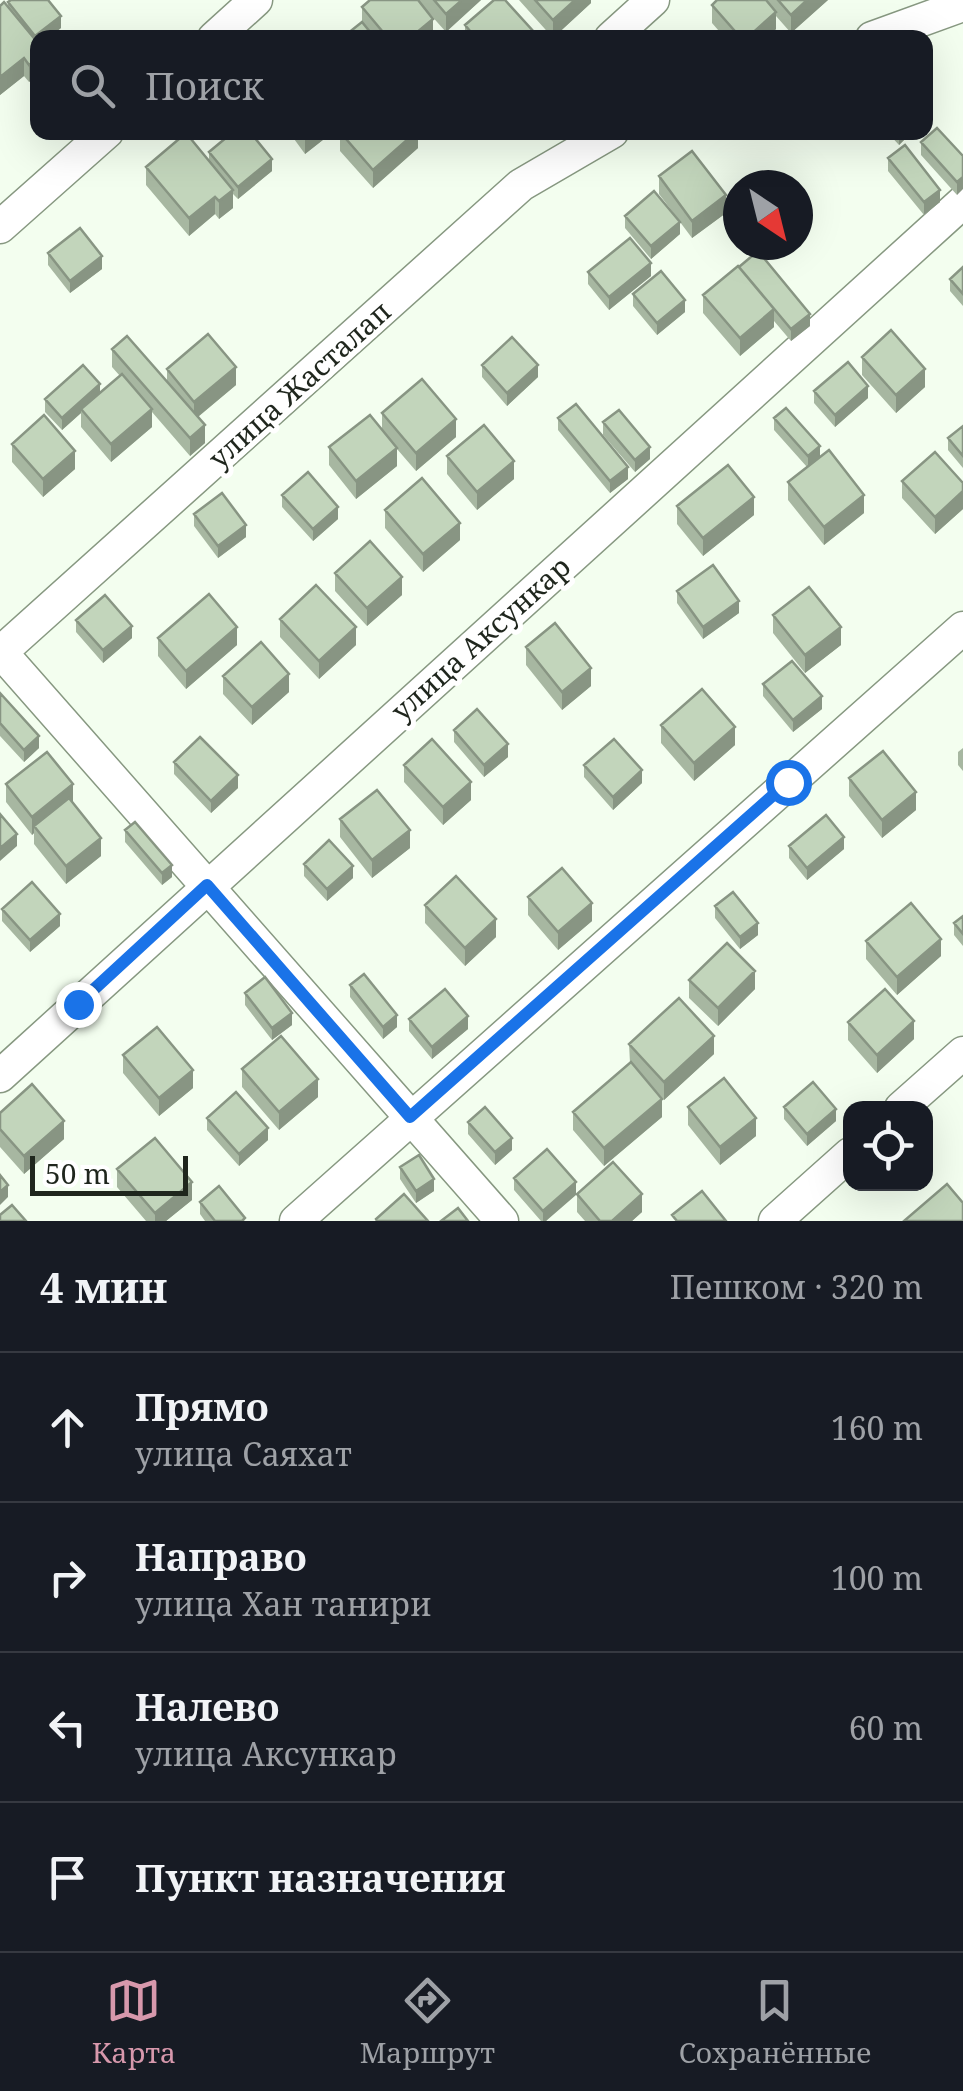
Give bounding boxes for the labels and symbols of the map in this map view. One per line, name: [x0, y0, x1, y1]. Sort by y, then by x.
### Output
north arrow: [723, 170, 813, 260]
street label: улица Жасталап: [200, 292, 398, 476]
street label: улица Аксункар: [382, 547, 578, 729]
route start: [766, 760, 812, 806]
route end: [56, 982, 102, 1028]
scale bar: [30, 1151, 188, 1196]

